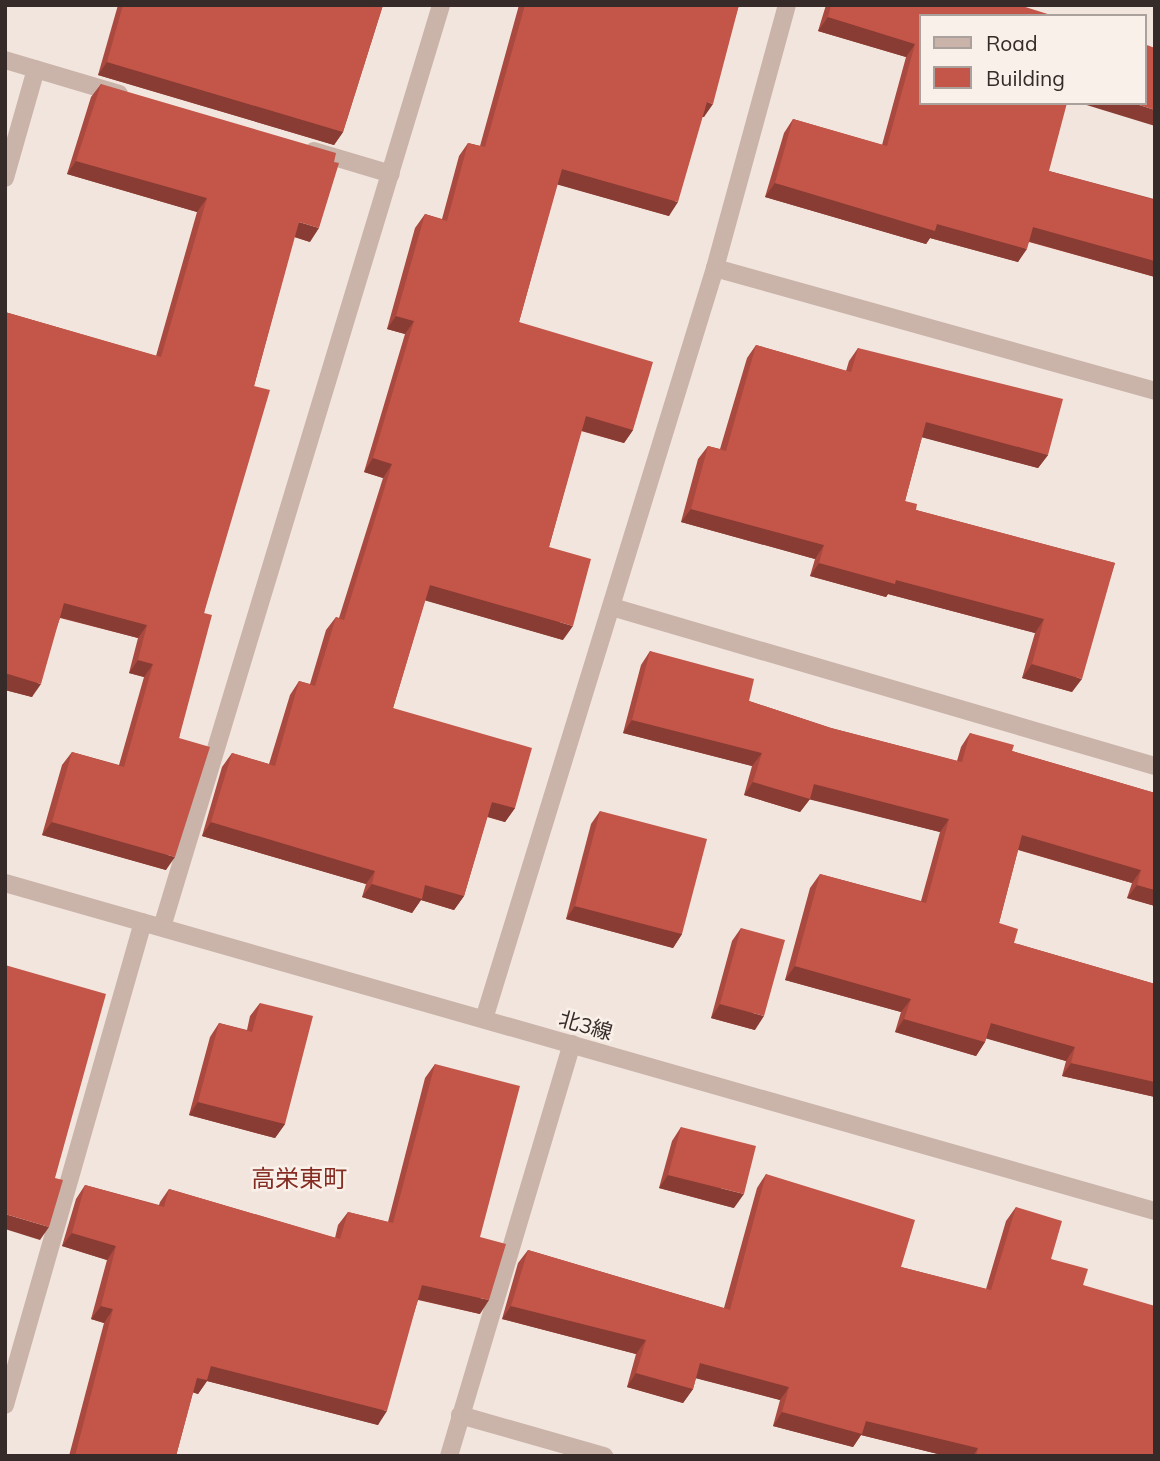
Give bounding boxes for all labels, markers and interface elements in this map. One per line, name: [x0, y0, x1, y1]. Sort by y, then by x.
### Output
legend: [918, 14, 1146, 105]
text: Road: [986, 30, 1037, 56]
text: Building: [986, 65, 1065, 91]
street label: 北3線: [556, 1005, 616, 1045]
district label: 高栄東町: [251, 1165, 347, 1193]

